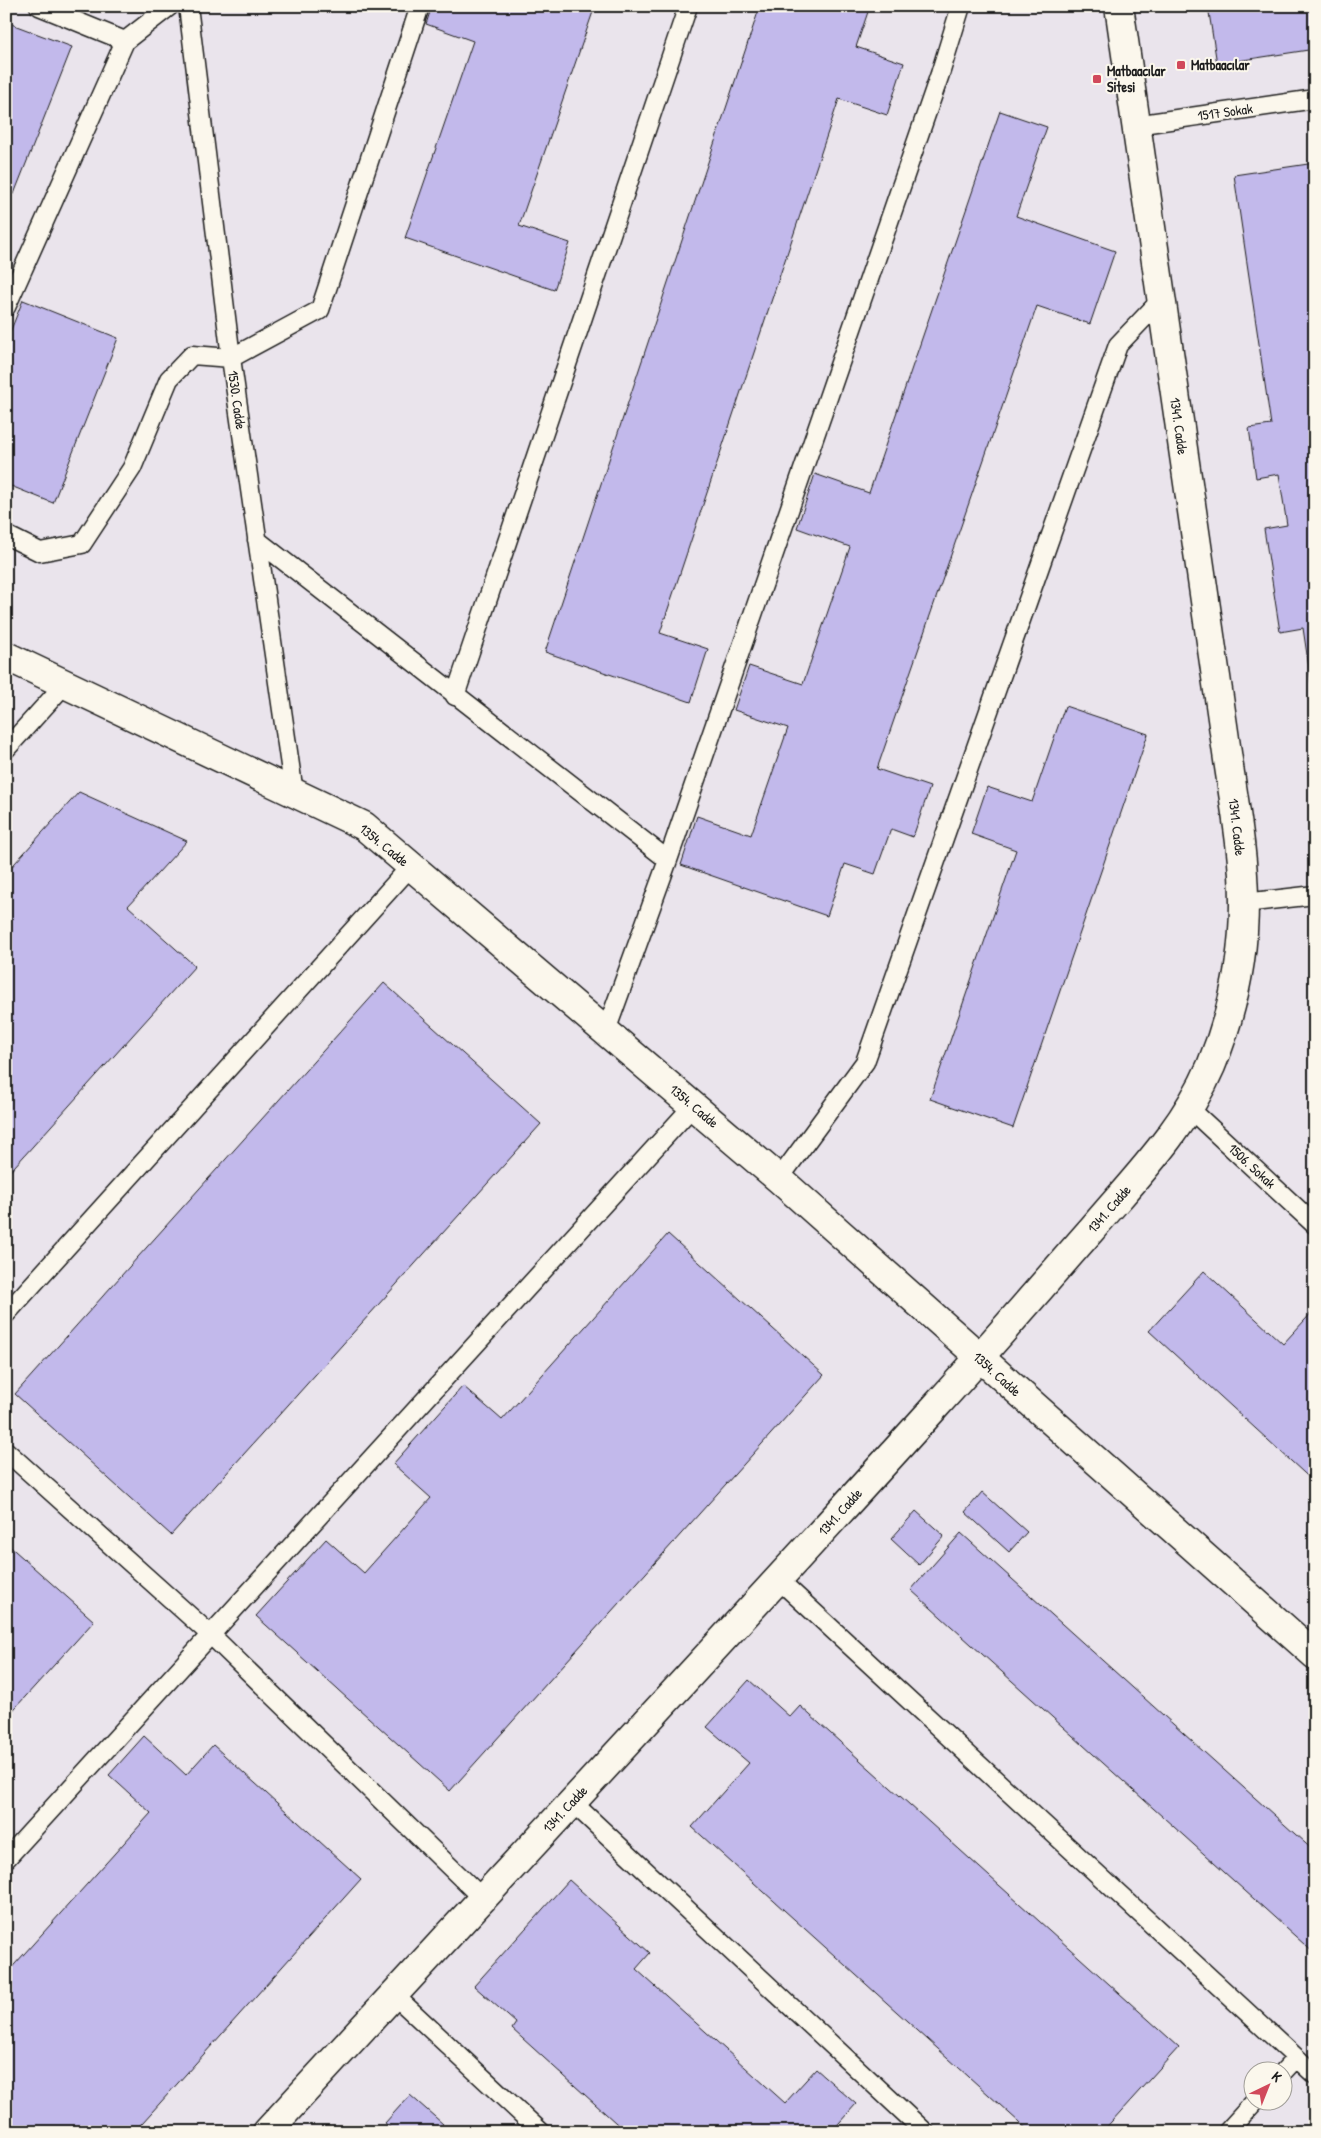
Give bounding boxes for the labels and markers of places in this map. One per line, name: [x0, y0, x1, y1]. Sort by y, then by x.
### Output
place label: Matbaacılar: [1191, 55, 1250, 74]
marker: Matbaacılar: [1175, 59, 1187, 71]
place label: Matbaacılar Sitesi: [1107, 61, 1166, 96]
marker: Matbaacılar Sitesi: [1091, 73, 1103, 85]

